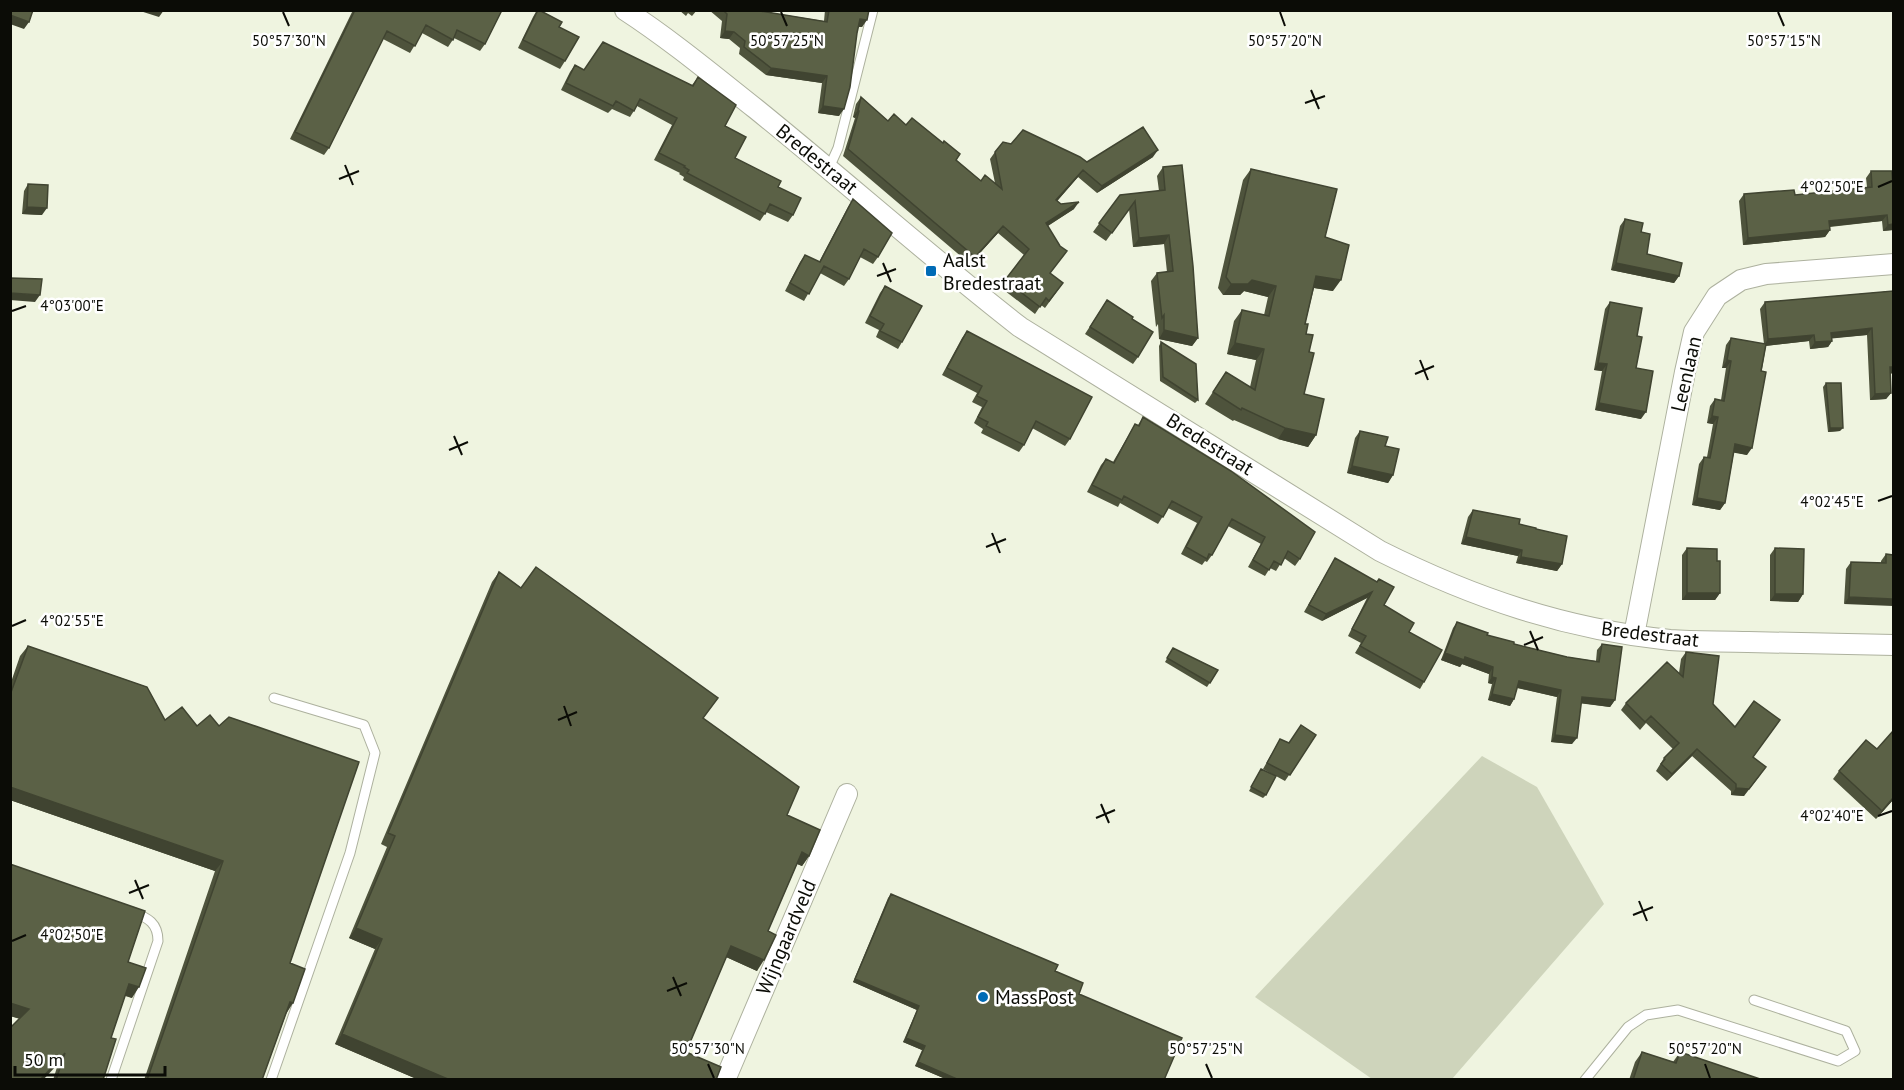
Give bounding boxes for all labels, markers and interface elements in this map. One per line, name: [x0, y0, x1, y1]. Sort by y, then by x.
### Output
text: 50°57'30"N: [252, 31, 326, 50]
text: 50°57'25"N: [750, 31, 824, 50]
text: 50°57'20"N: [1248, 31, 1322, 50]
text: 50°57'15"N: [1747, 31, 1821, 50]
street label: Bredestraat: [771, 118, 863, 200]
text: 4°02'50"E: [1800, 177, 1864, 196]
place label: Aalst Bredestraat: [943, 247, 1041, 296]
marker: Aalst Bredestraat: [924, 264, 938, 278]
text: 4°03'00"E: [40, 296, 104, 315]
street label: Leenlaan: [1665, 334, 1707, 414]
street label: Bredestraat: [1161, 407, 1259, 481]
text: 4°02'45"E: [1800, 492, 1864, 511]
text: 4°02'55"E: [40, 611, 104, 630]
street label: Bredestraat: [1600, 615, 1701, 653]
text: 4°02'40"E: [1800, 806, 1864, 825]
street label: Wijngaardveld: [750, 876, 822, 998]
text: 4°02'50"E: [40, 925, 104, 944]
place label: MassPost: [995, 984, 1074, 1010]
marker: MassPost: [976, 990, 990, 1004]
scale bar: [15, 1039, 165, 1077]
text: 50°57'30"N: [671, 1039, 745, 1058]
text: 50°57'25"N: [1169, 1039, 1243, 1058]
text: 50°57'20"N: [1668, 1039, 1742, 1058]
text: 50 m: [24, 1048, 63, 1071]

